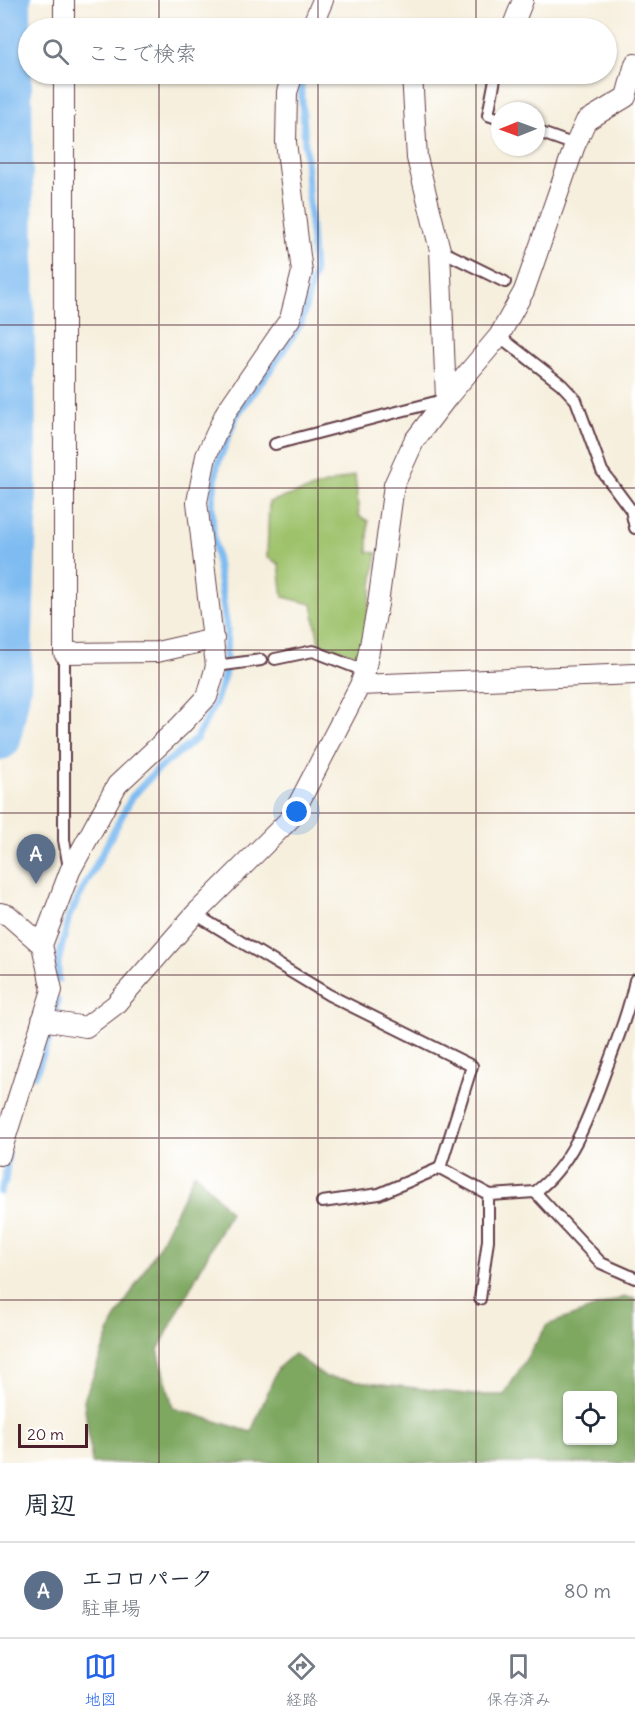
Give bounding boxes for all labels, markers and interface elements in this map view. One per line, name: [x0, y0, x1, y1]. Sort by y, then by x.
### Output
search box: [18, 18, 617, 84]
icon: search: [39, 35, 72, 68]
text: ここで検索: [87, 39, 197, 67]
north arrow: [491, 102, 545, 156]
your location: [282, 797, 311, 826]
pin: A: [16, 834, 56, 884]
map controls: [563, 1391, 617, 1445]
button: locate: [563, 1391, 617, 1445]
scale bar: [18, 1421, 88, 1448]
text: 20 m: [27, 1424, 64, 1444]
text: 周辺: [24, 1488, 76, 1521]
text: エコロパーク: [81, 1564, 213, 1592]
text: A: [37, 1578, 50, 1603]
text: 80 m: [564, 1578, 611, 1603]
text: 駐車場: [81, 1595, 141, 1620]
tab: 地図: [84, 1650, 117, 1710]
tab: 経路: [285, 1650, 318, 1710]
tab: 保存済み: [487, 1650, 551, 1710]

